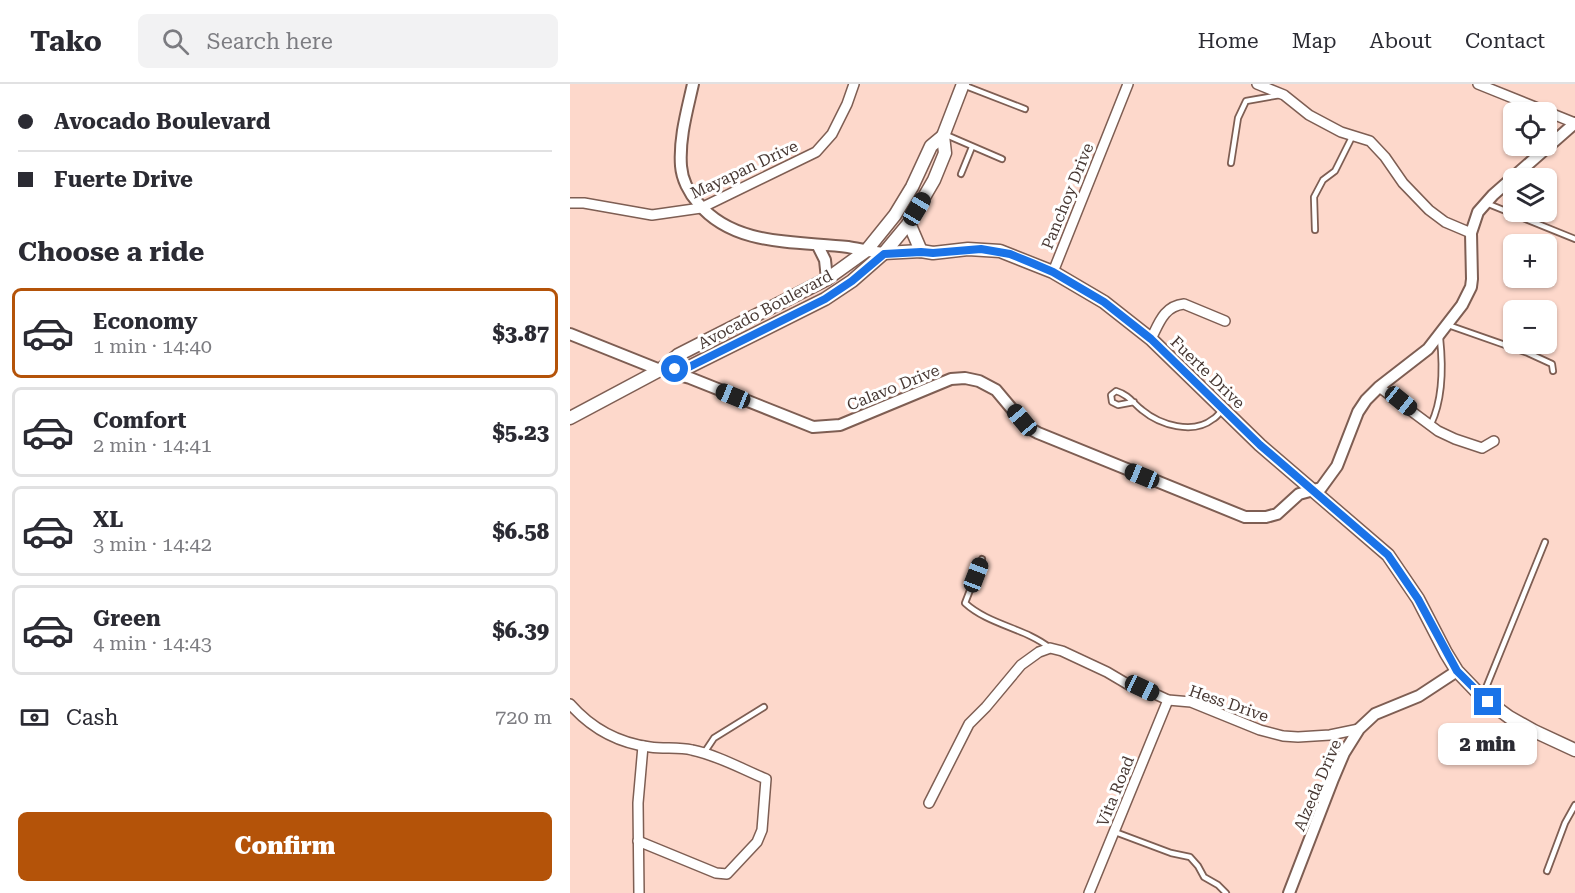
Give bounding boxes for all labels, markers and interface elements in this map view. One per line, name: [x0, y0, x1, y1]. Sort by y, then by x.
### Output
search box: [138, 14, 558, 68]
text: Tako: [30, 25, 102, 58]
icon: search: [159, 25, 192, 58]
text: Search here: [207, 29, 333, 54]
text: Home: [1198, 29, 1259, 53]
text: Map: [1292, 29, 1337, 53]
text: About: [1370, 29, 1432, 53]
text: Contact: [1465, 29, 1545, 53]
map controls: [1503, 102, 1557, 354]
button: locate: [1503, 102, 1557, 156]
text: Avocado Boulevard: [54, 109, 270, 134]
street label: Mayapan Drive: [687, 136, 801, 203]
street label: Panchoy Drive: [1038, 140, 1097, 252]
text: Fuerte Drive: [54, 167, 193, 192]
button: layers: [1503, 168, 1557, 222]
car: [900, 189, 934, 229]
button: +: [1503, 234, 1557, 288]
text: Choose a ride: [18, 236, 204, 268]
street label: Avocado Boulevard: [695, 266, 836, 353]
button: −: [1503, 300, 1557, 354]
icon: car: [21, 306, 75, 360]
text: Economy: [93, 309, 197, 334]
text: $3.87: [492, 321, 549, 346]
street label: Fuerte Drive: [1167, 332, 1249, 413]
text: 1 min · 14:40: [93, 334, 212, 358]
route start: [661, 355, 688, 382]
street label: Calavo Drive: [844, 360, 942, 415]
car: [713, 381, 753, 411]
car: [1381, 383, 1421, 419]
car: [1004, 400, 1040, 440]
icon: car: [21, 405, 75, 459]
text: Comfort: [93, 408, 186, 433]
text: $5.23: [492, 420, 549, 445]
text: 2 min · 14:41: [93, 433, 212, 457]
car: [1122, 461, 1162, 491]
icon: car: [21, 504, 75, 558]
text: XL: [93, 507, 123, 532]
text: $6.58: [492, 519, 549, 544]
text: 3 min · 14:42: [93, 532, 212, 556]
car: [961, 555, 991, 595]
icon: car: [21, 603, 75, 657]
text: Green: [93, 606, 161, 631]
text: $6.39: [492, 618, 549, 643]
text: 4 min · 14:43: [93, 631, 212, 655]
car: [1122, 672, 1162, 704]
street label: Hess Drive: [1187, 681, 1271, 726]
route end: [1474, 688, 1501, 715]
icon: cash: [18, 701, 51, 734]
text: Cash: [66, 705, 118, 730]
text: 720 m: [495, 705, 552, 729]
callout: 2 min: [1438, 723, 1538, 765]
text: 2 min: [1459, 732, 1516, 756]
street label: Alzeda Drive: [1290, 736, 1345, 834]
street label: Vita Road: [1093, 753, 1138, 829]
button: Confirm: [18, 812, 552, 881]

